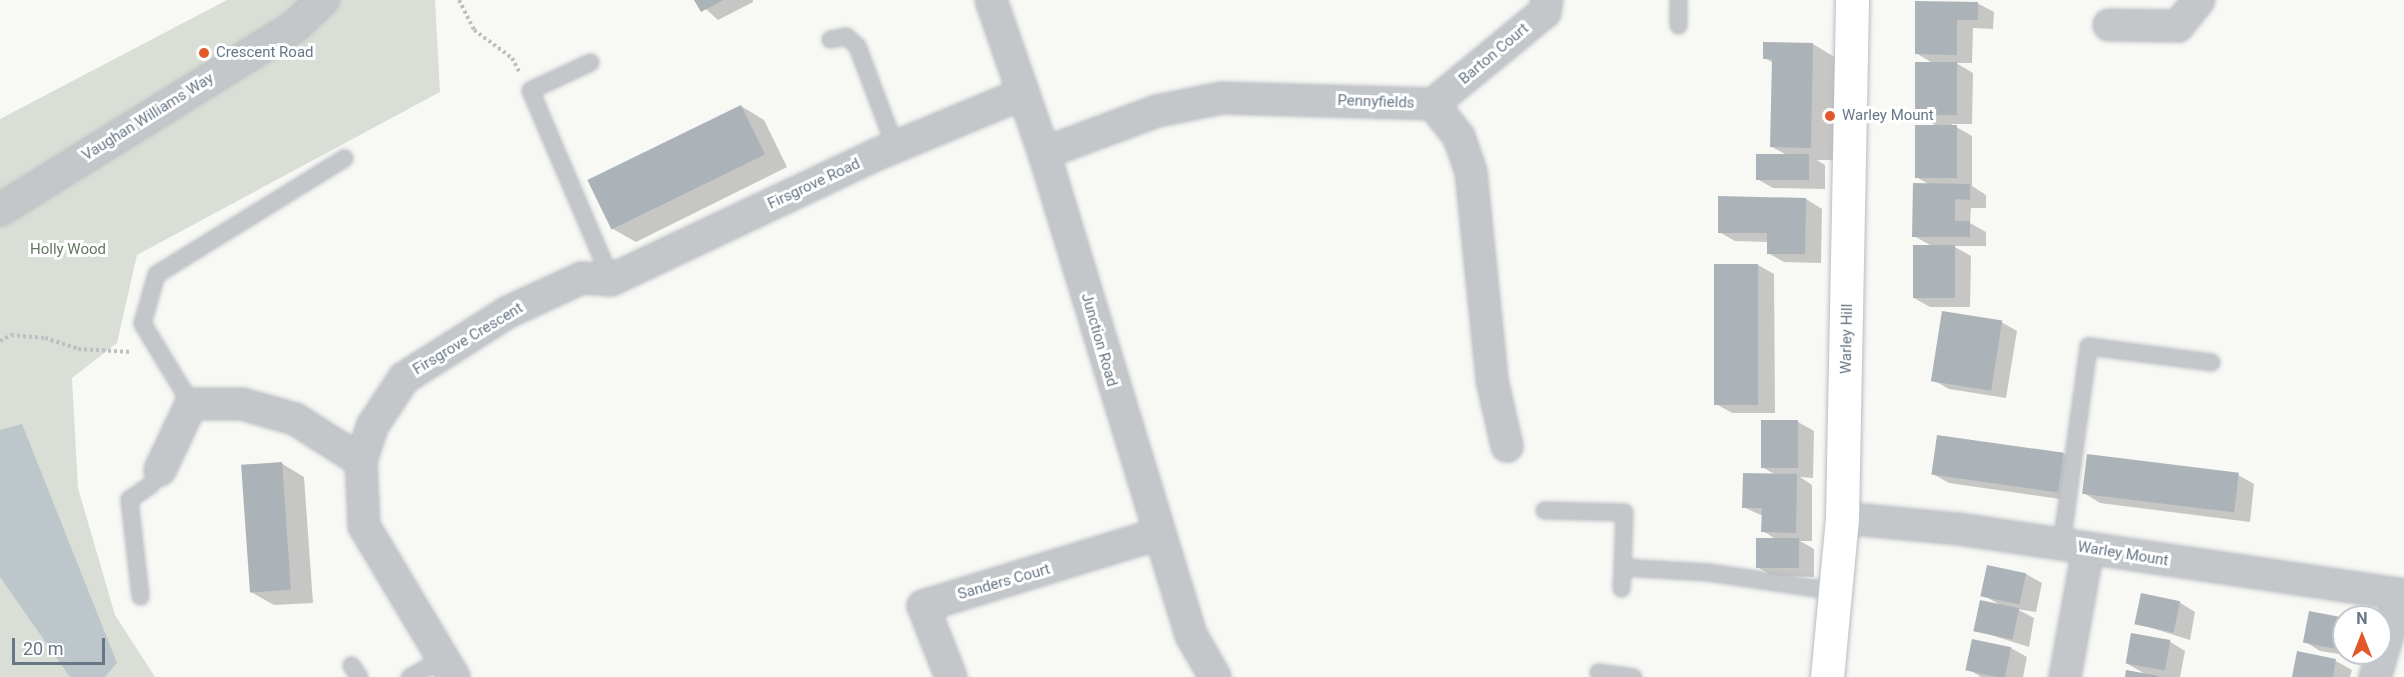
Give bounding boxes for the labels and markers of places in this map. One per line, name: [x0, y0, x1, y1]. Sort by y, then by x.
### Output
place label: Crescent Road: [216, 44, 314, 62]
marker: Crescent Road: [197, 46, 211, 60]
place label: Warley Mount: [1842, 107, 1934, 125]
marker: Warley Mount: [1823, 109, 1837, 123]

